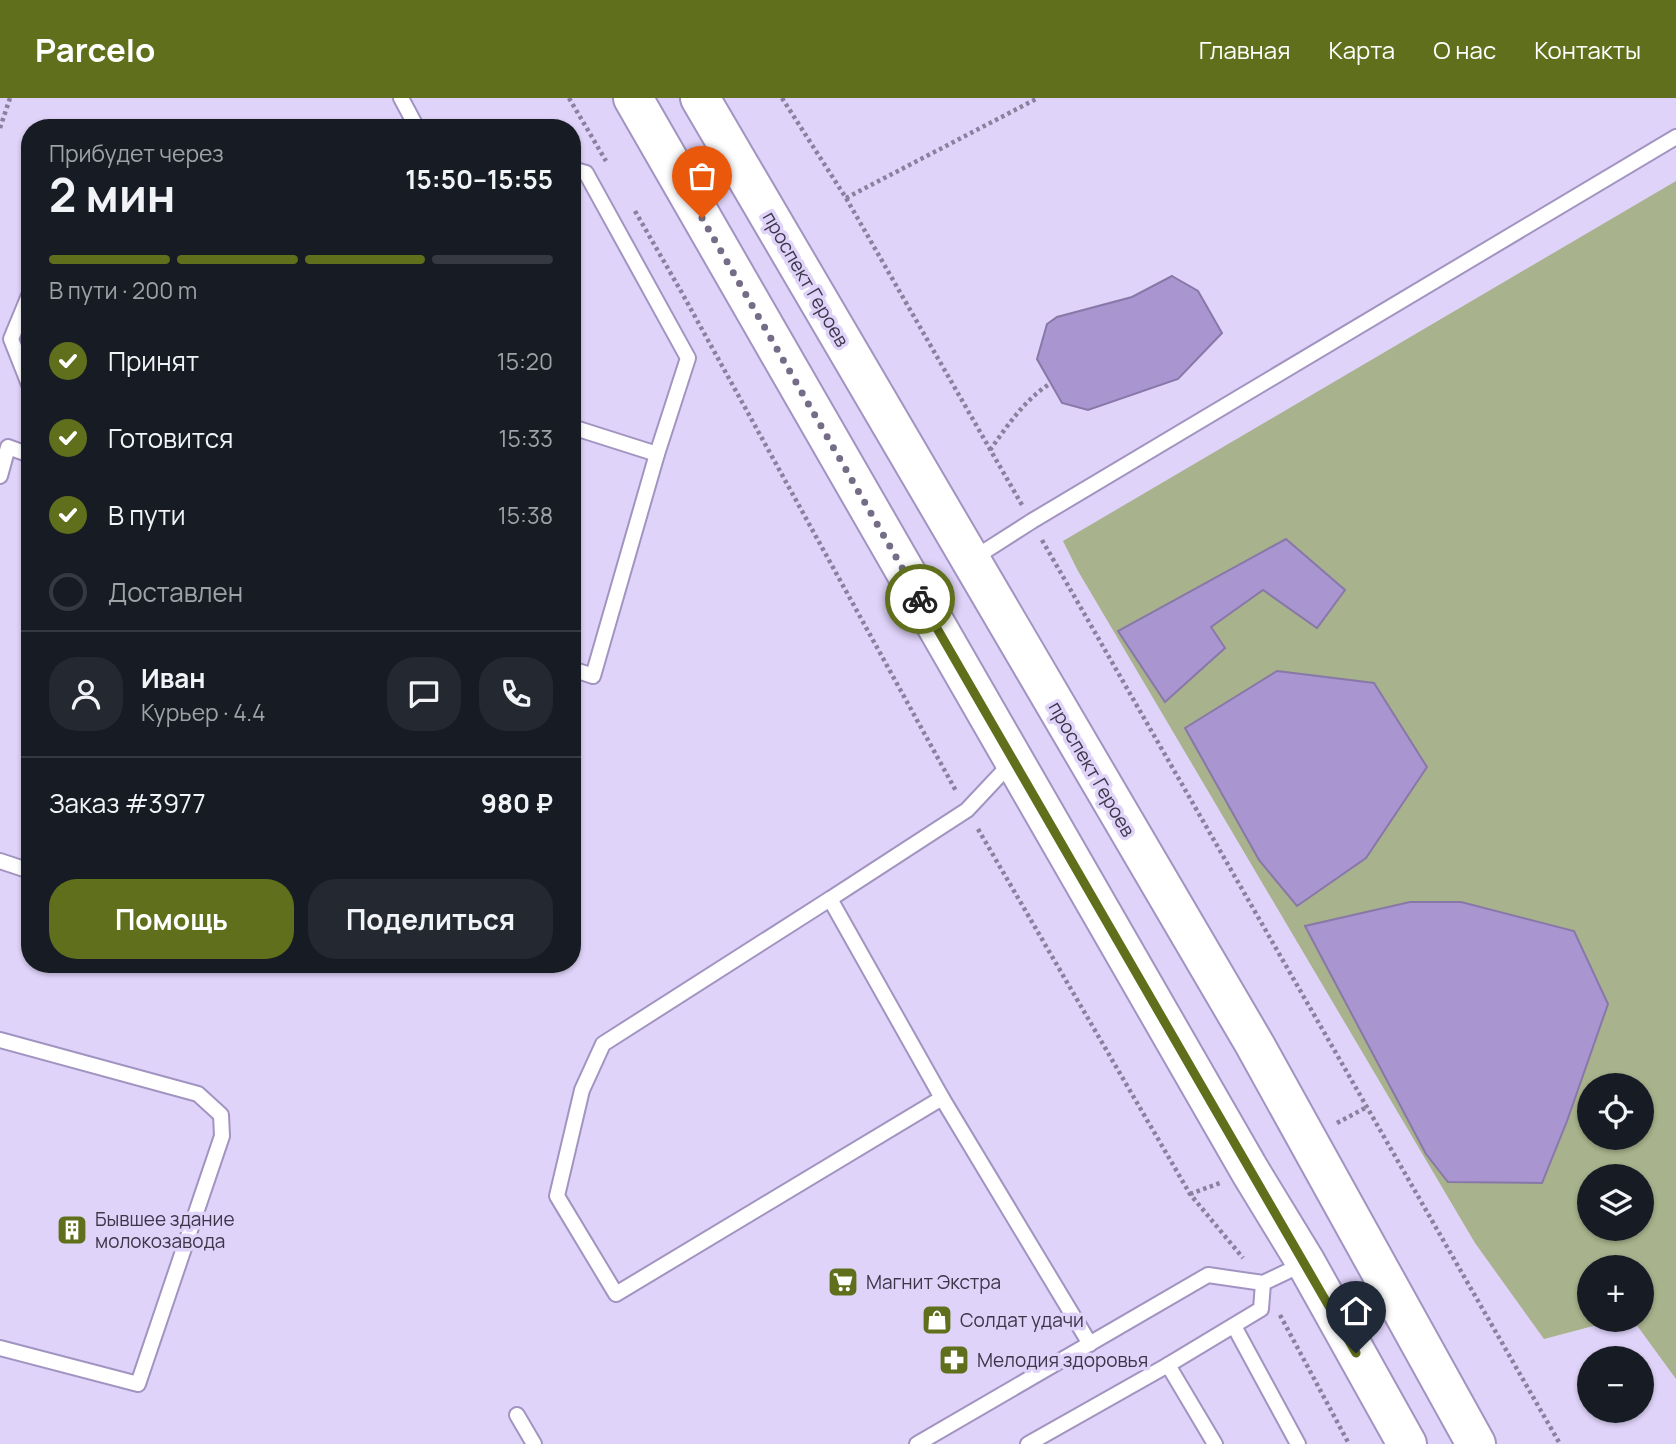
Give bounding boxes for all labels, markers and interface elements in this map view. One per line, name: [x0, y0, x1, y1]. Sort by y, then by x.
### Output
text: Parcelo: [35, 27, 156, 72]
text: Главная: [1199, 33, 1290, 66]
text: Карта: [1328, 33, 1395, 66]
text: О нас: [1433, 33, 1496, 66]
text: Контакты: [1534, 33, 1641, 66]
text: Прибудет через: [49, 137, 224, 169]
pin: [672, 146, 732, 218]
icon: bag: [683, 157, 721, 195]
text: 15:50–15:55: [405, 161, 553, 197]
text: 2 мин: [49, 163, 176, 226]
street label: проспект Героев: [757, 207, 855, 351]
text: В пути · 200 m: [49, 274, 197, 306]
icon: check: [49, 342, 87, 380]
text: Принят: [108, 343, 199, 379]
text: 15:20: [497, 345, 553, 377]
icon: check: [49, 419, 87, 457]
text: Готовится: [108, 420, 233, 456]
text: 15:33: [498, 422, 553, 454]
icon: check: [49, 496, 87, 534]
text: В пути: [108, 497, 186, 533]
text: 15:38: [498, 499, 553, 531]
courier: [885, 564, 955, 634]
text: Доставлен: [108, 574, 243, 610]
icon: bike: [901, 580, 939, 618]
button: person: [49, 657, 123, 731]
button: chat: [387, 657, 461, 731]
button: phone: [479, 657, 553, 731]
text: Иван: [141, 660, 205, 696]
text: Курьер · 4.4: [141, 696, 266, 728]
street label: проспект Героев: [1043, 697, 1141, 841]
text: Заказ #3977: [49, 785, 206, 821]
text: 980 ₽: [481, 785, 553, 821]
button: Помощь: [49, 879, 294, 959]
button: Поделиться: [308, 879, 553, 959]
map controls: [1577, 1073, 1654, 1423]
button: locate: [1577, 1073, 1654, 1150]
button: layers: [1577, 1164, 1654, 1241]
place label: Бывшее здание молокозавода: [95, 1206, 235, 1254]
building icon: Бывшее здание молокозавода: [55, 1213, 89, 1247]
button: +: [1577, 1255, 1654, 1332]
supermarket icon: Магнит Экстра: [826, 1265, 860, 1299]
place label: Магнит Экстра: [866, 1269, 1001, 1295]
pin: [1326, 1281, 1386, 1353]
icon: home: [1337, 1292, 1375, 1330]
shop icon: Солдат удачи: [920, 1303, 954, 1337]
place label: Солдат удачи: [960, 1307, 1084, 1333]
pharmacy icon: Мелодия здоровья: [937, 1343, 971, 1377]
button: −: [1577, 1346, 1654, 1423]
place label: Мелодия здоровья: [977, 1347, 1148, 1373]

